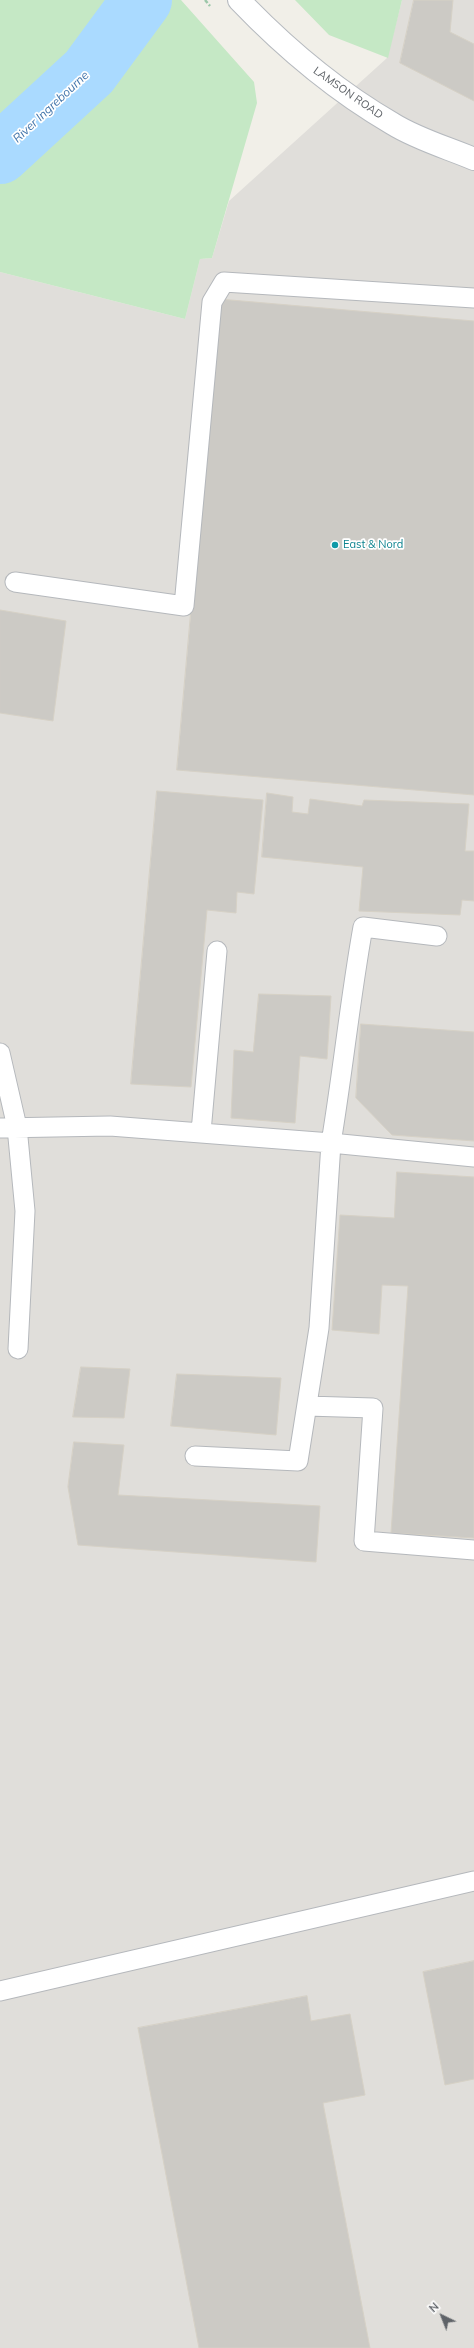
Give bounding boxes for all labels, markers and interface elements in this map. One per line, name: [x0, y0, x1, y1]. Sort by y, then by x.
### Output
street label: LAMSON ROAD: [311, 64, 385, 122]
water label: River Ingrebourne: [10, 68, 92, 146]
place label: East & Nord: [343, 538, 403, 552]
marker: East & Nord: [330, 540, 340, 550]
north arrow: [422, 2296, 462, 2336]
text: N: [426, 2299, 442, 2315]

